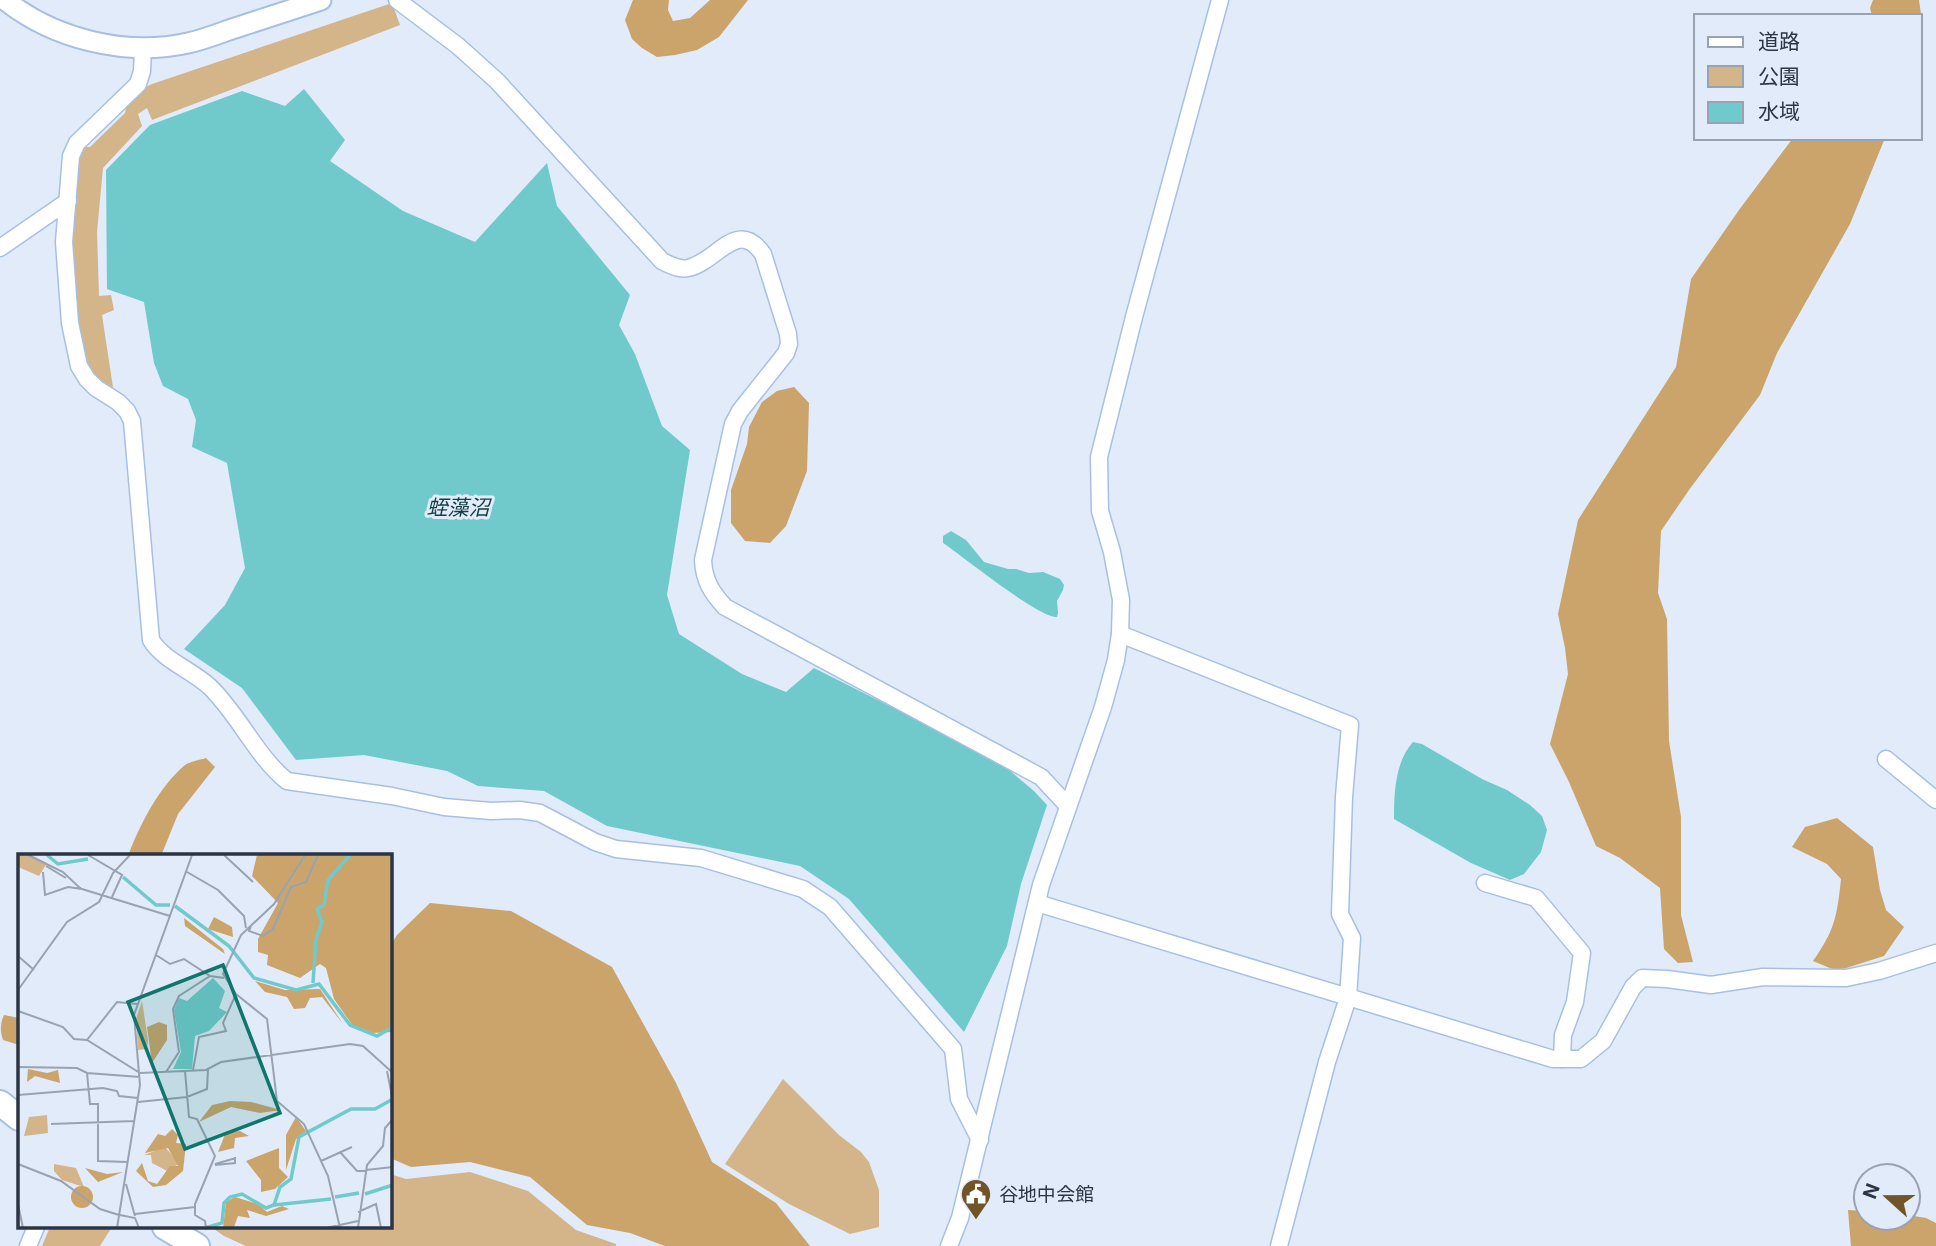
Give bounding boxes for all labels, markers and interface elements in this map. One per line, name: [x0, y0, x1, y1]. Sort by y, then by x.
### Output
legend: [1694, 14, 1922, 140]
text: 道路: [1758, 29, 1800, 54]
text: 公園: [1758, 64, 1800, 89]
text: 水域: [1758, 99, 1800, 124]
water label: 蛭藻沼: [427, 495, 492, 520]
inset map: [18, 854, 392, 1228]
north arrow: [1852, 1162, 1922, 1232]
public building icon: 谷地中会館: [959, 1177, 993, 1221]
text: N: [1858, 1180, 1885, 1202]
place label: 谷地中会館: [999, 1183, 1094, 1206]

